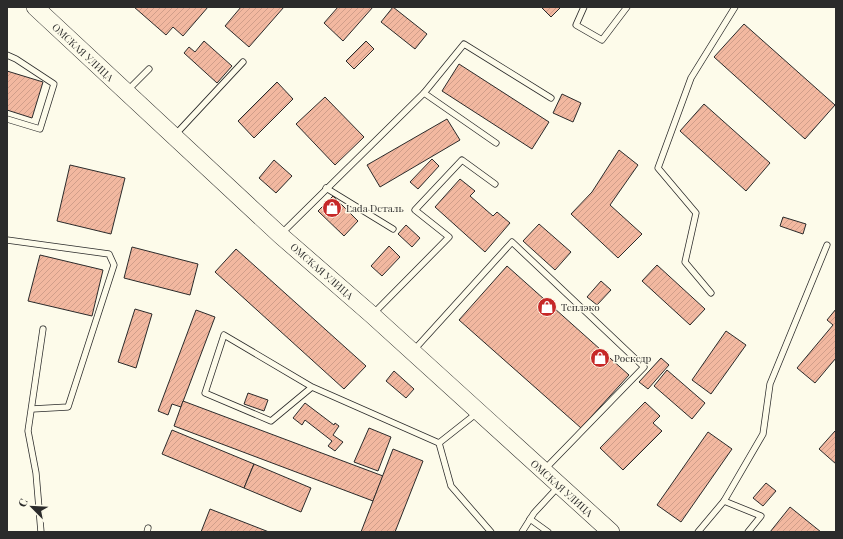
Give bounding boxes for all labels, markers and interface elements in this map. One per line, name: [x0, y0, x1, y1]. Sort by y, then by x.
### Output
street label: ОМСКАЯ УЛИЦА: [49, 20, 117, 85]
shop icon: Lada Dеталь: [321, 197, 343, 219]
place label: Lada Dеталь: [346, 201, 404, 215]
street label: ОМСКАЯ УЛИЦА: [287, 240, 357, 303]
shop icon: Теплэко: [536, 296, 558, 318]
place label: Теплэко: [561, 300, 600, 314]
shop icon: Роскедр: [589, 347, 611, 369]
place label: Роскедр: [614, 351, 652, 365]
street label: ОМСКАЯ УЛИЦА: [528, 456, 597, 520]
north arrow: [12, 487, 52, 527]
text: С: [14, 496, 31, 509]

